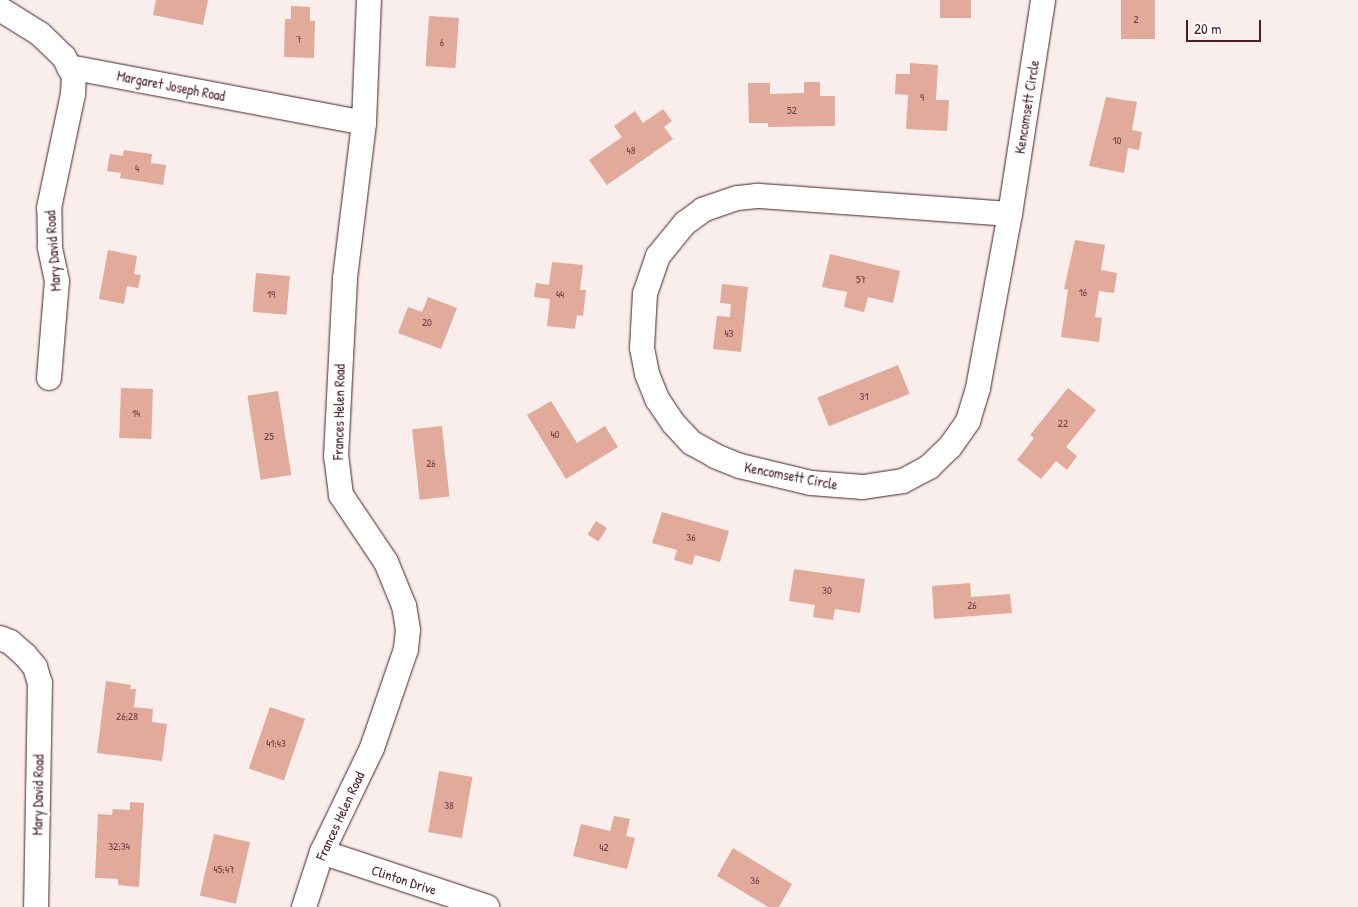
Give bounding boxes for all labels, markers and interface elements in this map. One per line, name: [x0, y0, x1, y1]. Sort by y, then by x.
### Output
scale bar: [1188, 10, 1263, 42]
house number: 2: [1133, 12, 1139, 26]
text: 20 m: [1194, 18, 1221, 39]
house number: 7: [296, 32, 302, 46]
house number: 6: [440, 35, 444, 49]
street label: Kencomsett Circle: [1011, 59, 1043, 155]
street label: Margaret Joseph Road: [116, 67, 226, 105]
house number: 9: [920, 90, 924, 104]
house number: 52: [787, 103, 797, 117]
house number: 10: [1113, 133, 1121, 147]
house number: 48: [627, 143, 635, 157]
house number: 4: [135, 161, 139, 175]
street label: Mary David Road: [42, 210, 64, 292]
house number: 57: [856, 272, 866, 286]
house number: 16: [1079, 285, 1087, 299]
house number: 19: [267, 287, 275, 301]
house number: 44: [556, 287, 564, 301]
house number: 20: [422, 315, 432, 329]
house number: 43: [724, 326, 734, 340]
street label: Frances Helen Road: [330, 364, 348, 460]
house number: 31: [860, 389, 868, 403]
house number: 14: [132, 406, 140, 420]
house number: 22: [1058, 416, 1068, 430]
house number: 40: [550, 427, 560, 441]
house number: 25: [264, 429, 274, 443]
house number: 26: [426, 456, 436, 470]
street label: Kencomsett Circle: [743, 459, 839, 493]
house number: 36: [686, 530, 696, 544]
house number: 30: [822, 583, 832, 597]
house number: 26: [967, 598, 977, 612]
house number: 26;28: [116, 709, 138, 723]
house number: 41;43: [266, 736, 286, 750]
street label: Mary David Road: [29, 754, 47, 836]
street label: Frances Helen Road: [312, 769, 368, 863]
house number: 38: [444, 798, 454, 812]
house number: 32;34: [108, 839, 130, 853]
house number: 42: [599, 840, 609, 854]
house number: 45;47: [214, 862, 234, 876]
street label: Clinton Drive: [369, 862, 439, 898]
house number: 36: [750, 873, 760, 887]

